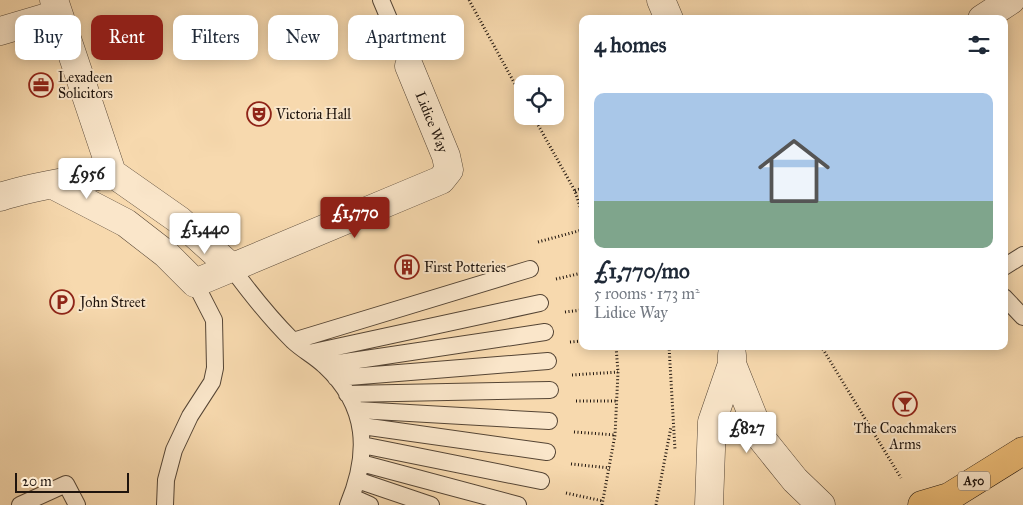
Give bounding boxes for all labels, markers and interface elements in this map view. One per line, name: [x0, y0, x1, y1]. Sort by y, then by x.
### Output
chip: Buy: [15, 15, 81, 60]
chip: Rent: [91, 15, 163, 60]
chip: Filters: [173, 15, 258, 60]
chip: New: [268, 15, 338, 60]
chip: Apartment: [348, 15, 464, 60]
icon: filters: [965, 31, 993, 59]
text: 4 homes: [594, 32, 666, 58]
place label: Lexadeen Solicitors: [58, 69, 113, 102]
office icon: Lexadeen Solicitors: [28, 72, 54, 98]
map controls: [514, 75, 564, 125]
button: locate: [514, 75, 564, 125]
street label: Lidice Way: [412, 89, 452, 156]
theatre icon: Victoria Hall: [246, 101, 272, 127]
place label: Victoria Hall: [275, 106, 351, 123]
icon: home: [749, 126, 839, 216]
pin: £956: [57, 158, 117, 200]
text: £956: [69, 164, 105, 183]
pin: £1,770: [314, 196, 396, 239]
text: £1,770: [331, 203, 379, 222]
pin: £1,440: [164, 212, 246, 255]
text: £1,440: [180, 219, 230, 238]
building icon: First Potteries: [394, 254, 420, 280]
text: £1,770/mo: [594, 258, 690, 284]
place label: First Potteries: [424, 259, 506, 276]
text: 5 rooms · 173 m²: [594, 284, 700, 303]
parking icon: John Street: [49, 289, 75, 315]
place label: John Street: [78, 294, 146, 312]
text: Lidice Way: [594, 303, 668, 322]
bar icon: The Coachmakers Arms: [892, 391, 918, 417]
pin: £827: [717, 412, 777, 454]
text: £827: [729, 418, 765, 437]
place label: The Coachmakers Arms: [854, 420, 956, 453]
scale bar: [15, 470, 129, 493]
road number: A50: [958, 472, 990, 491]
text: 20 m: [22, 473, 52, 490]

